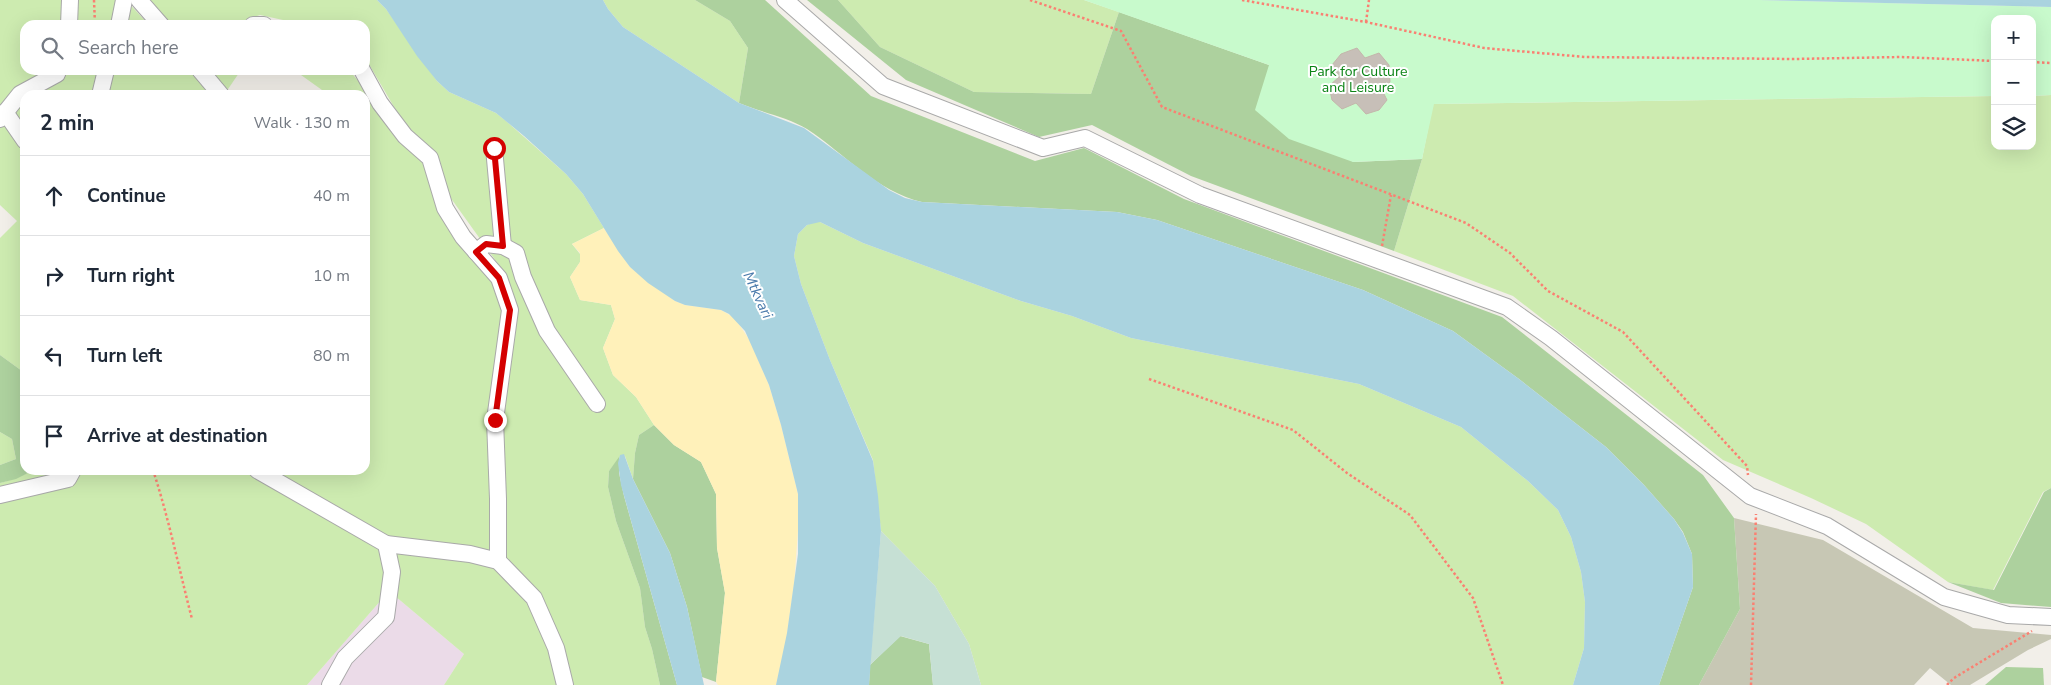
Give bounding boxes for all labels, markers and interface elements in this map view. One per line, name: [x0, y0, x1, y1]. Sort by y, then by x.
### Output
map controls: [1991, 15, 2036, 150]
button: +: [1991, 15, 2036, 60]
search box: [20, 20, 370, 75]
icon: search: [38, 34, 66, 62]
text: Search here: [78, 35, 179, 61]
button: −: [1991, 60, 2036, 105]
park label: Park for Culture and Leisure: [1309, 62, 1407, 97]
button: layers: [1991, 105, 2036, 150]
text: 2 min: [40, 109, 94, 137]
text: Walk · 130 m: [254, 112, 350, 134]
route start: [483, 137, 506, 160]
icon: ahead: [40, 182, 68, 210]
text: Continue: [87, 183, 166, 209]
text: 40 m: [313, 185, 350, 207]
icon: right: [40, 262, 68, 290]
text: Turn right: [87, 263, 174, 289]
text: 10 m: [313, 265, 350, 287]
water label: Mtkvari: [738, 268, 778, 322]
icon: left: [40, 342, 68, 370]
text: Turn left: [87, 343, 162, 369]
text: 80 m: [313, 345, 350, 367]
route end: [484, 409, 507, 432]
icon: arrive: [40, 422, 68, 450]
text: Arrive at destination: [87, 423, 268, 449]

